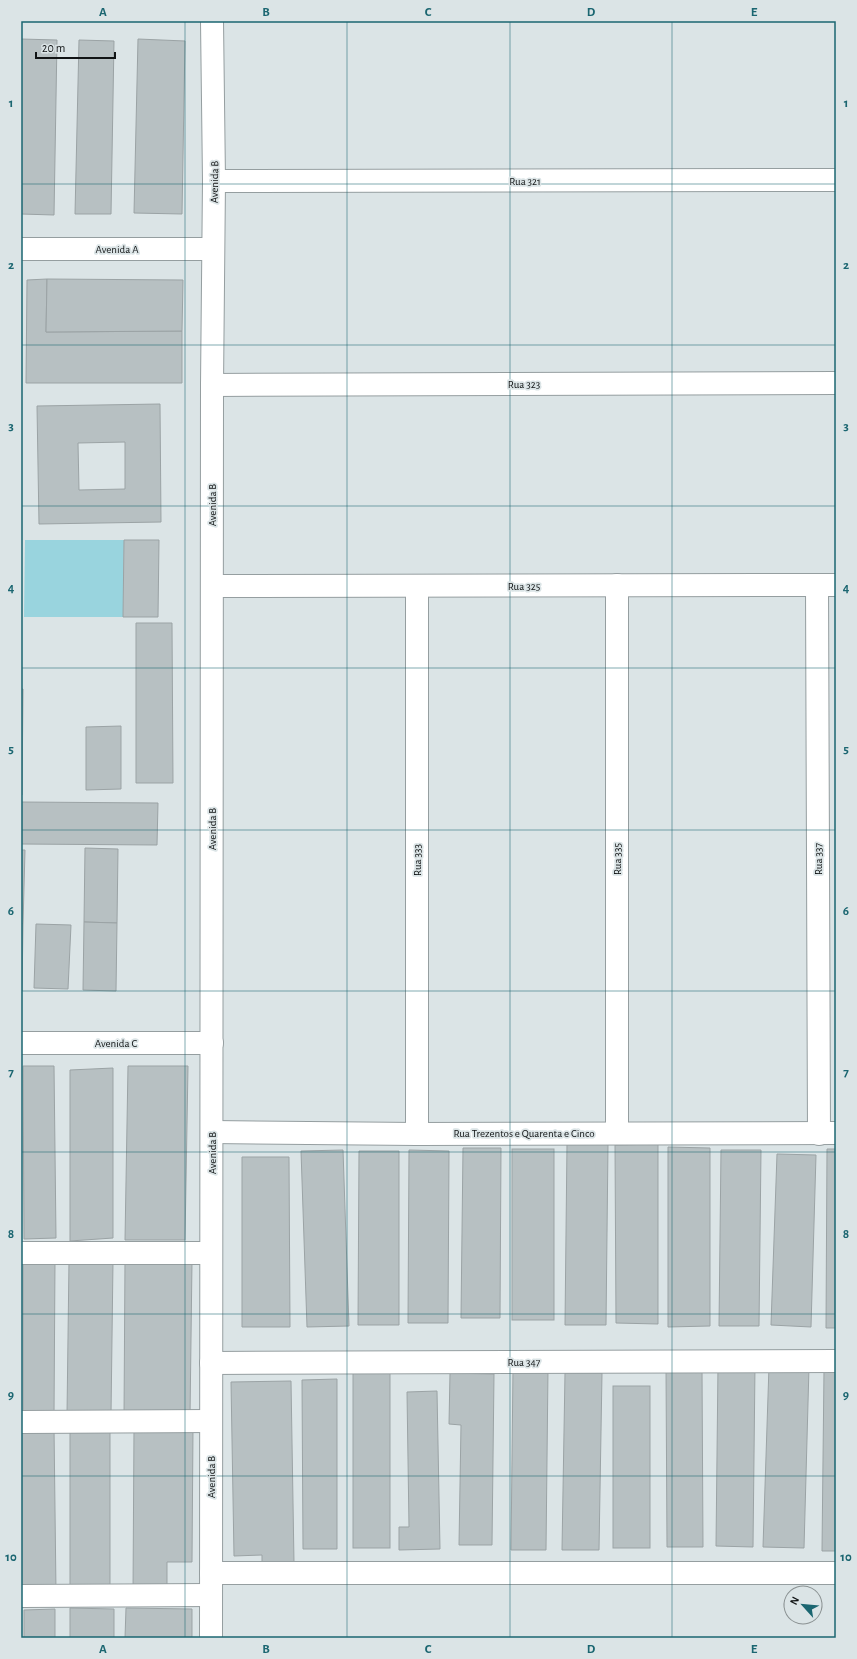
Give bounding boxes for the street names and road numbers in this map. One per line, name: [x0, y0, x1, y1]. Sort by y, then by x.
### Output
street label: Avenida B: [209, 161, 220, 203]
street label: Rua 321: [509, 176, 541, 187]
street label: Avenida A: [95, 244, 139, 255]
street label: Rua 323: [508, 379, 541, 390]
street label: Avenida B: [207, 484, 218, 526]
street label: Rua 325: [508, 581, 541, 592]
street label: Avenida B: [207, 808, 218, 850]
street label: Rua 335: [612, 843, 623, 875]
street label: Rua 337: [813, 843, 824, 875]
street label: Rua 333: [412, 844, 423, 876]
street label: Avenida C: [95, 1038, 137, 1049]
street label: Rua Trezentos e Quarenta e Cinco: [453, 1128, 595, 1139]
street label: Avenida B: [207, 1132, 218, 1174]
street label: Rua 347: [508, 1357, 541, 1368]
street label: Avenida B: [206, 1456, 217, 1498]

